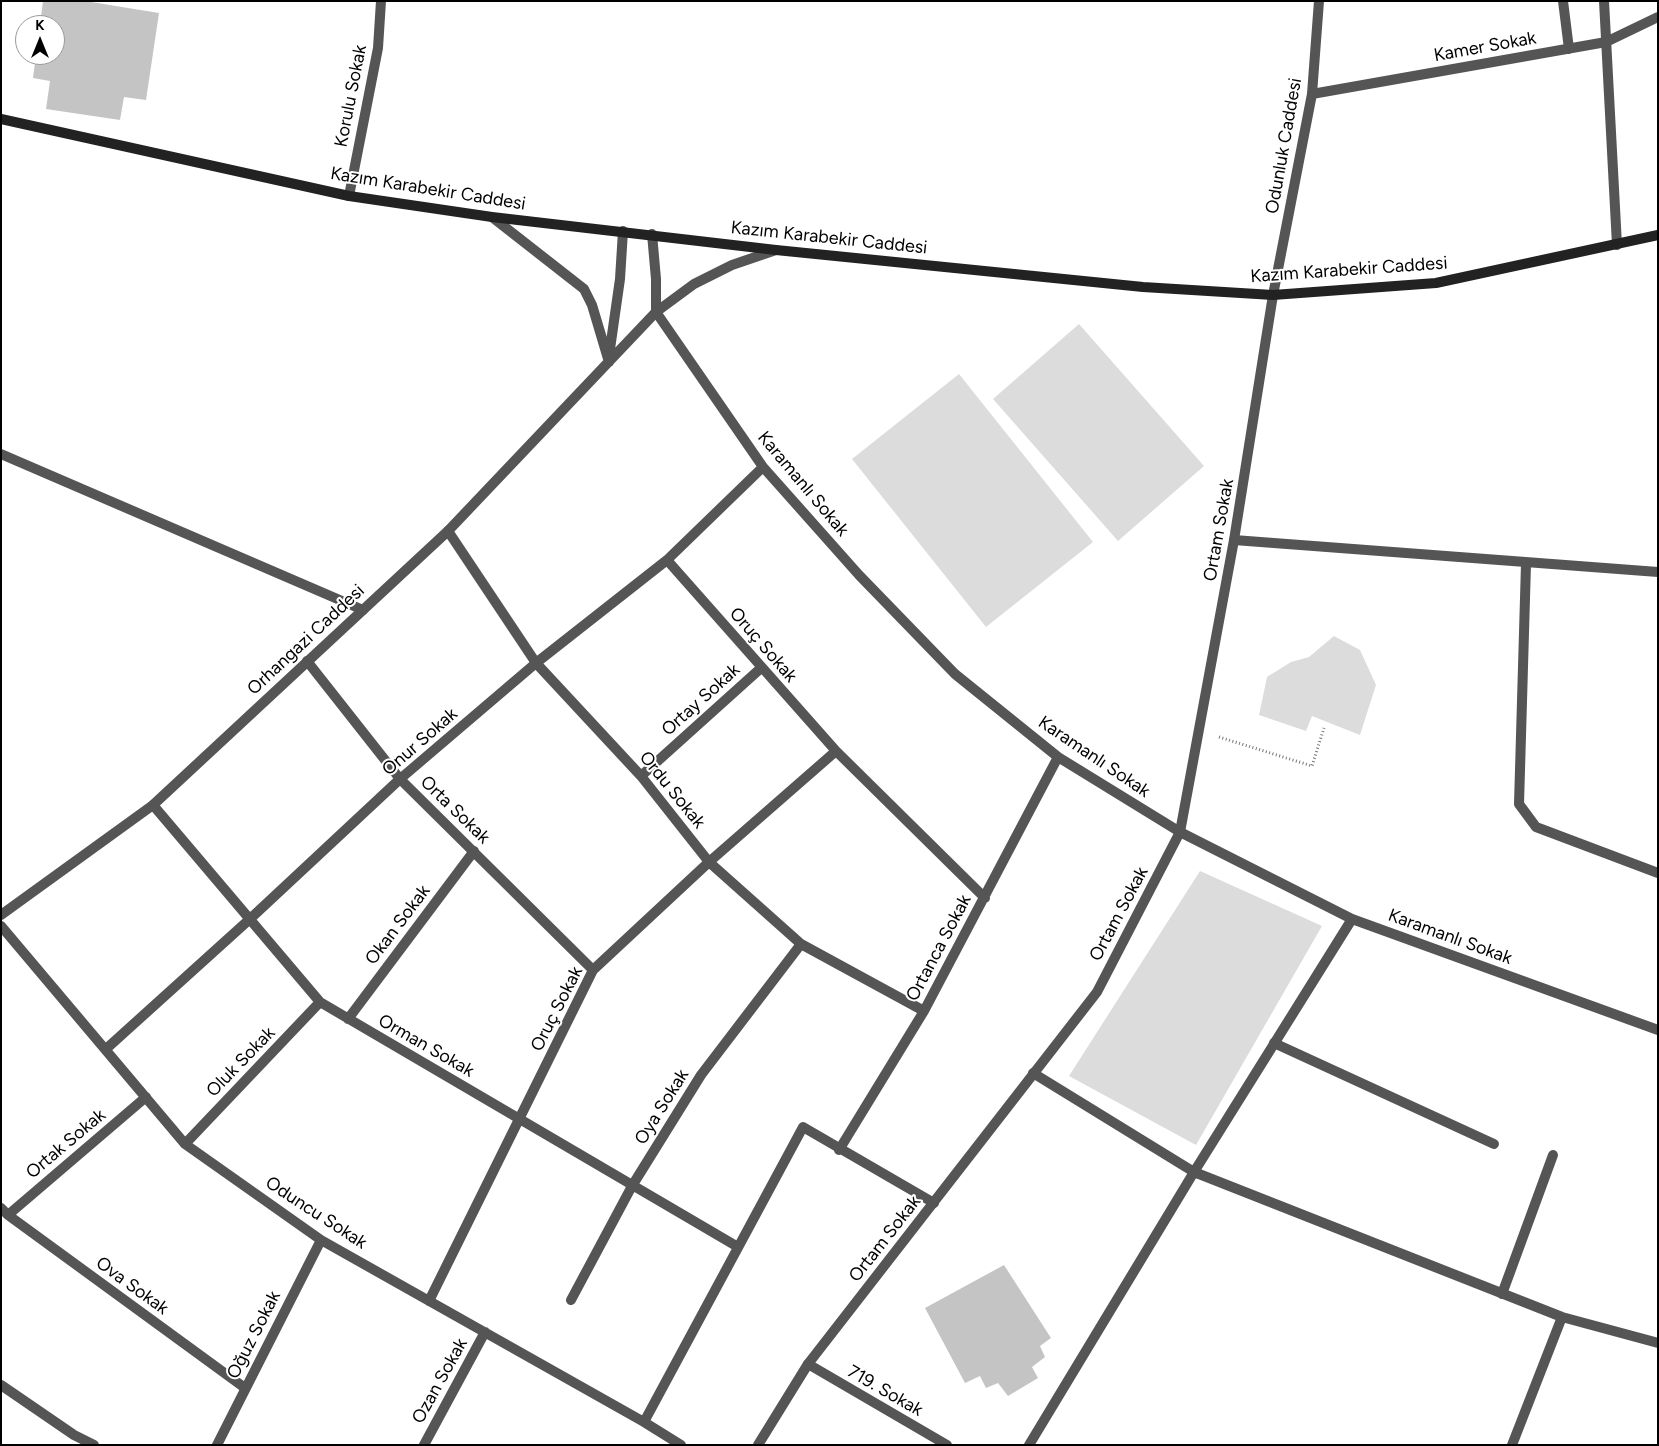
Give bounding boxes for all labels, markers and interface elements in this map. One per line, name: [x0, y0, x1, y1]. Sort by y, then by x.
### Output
north arrow: [15, 15, 65, 65]
text: K: [35, 17, 45, 34]
street label: Kamer Sokak: [1432, 27, 1538, 67]
street label: Korulu Sokak: [330, 43, 372, 149]
street label: Odunluk Caddesi: [1261, 76, 1307, 216]
street label: Kazım Karabekir Caddesi: [329, 163, 527, 215]
street label: Kazım Karabekir Caddesi: [730, 217, 928, 259]
street label: Kazım Karabekir Caddesi: [1250, 252, 1448, 288]
street label: Karamanlı Sokak: [753, 427, 853, 541]
street label: Ortam Sokak: [1199, 477, 1239, 583]
street label: Orhangazi Caddesi: [243, 580, 369, 700]
street label: Oruç Sokak: [725, 603, 801, 687]
street label: Ortay Sokak: [657, 659, 745, 741]
street label: Onur Sokak: [378, 703, 462, 781]
street label: Karamanlı Sokak: [1034, 712, 1154, 802]
street label: Ordu Sokak: [634, 747, 710, 833]
street label: Orta Sokak: [416, 772, 494, 848]
street label: Ortam Sokak: [1085, 863, 1153, 965]
street label: Okan Sokak: [361, 881, 435, 969]
street label: Ortanca Sokak: [902, 891, 976, 1005]
street label: Karamanlı Sokak: [1385, 905, 1515, 969]
street label: Oruç Sokak: [526, 963, 588, 1055]
street label: Orman Sokak: [374, 1010, 478, 1082]
street label: Oluk Sokak: [202, 1022, 280, 1102]
street label: Oya Sokak: [630, 1065, 694, 1149]
street label: Ortak Sokak: [22, 1105, 110, 1183]
street label: Oduncu Sokak: [261, 1172, 371, 1254]
street label: Ortam Sokak: [845, 1191, 925, 1287]
street label: Ova Sokak: [91, 1252, 173, 1320]
street label: Oğuz Sokak: [223, 1287, 285, 1383]
street label: Ozan Sokak: [408, 1334, 472, 1428]
street label: 719. Sokak: [843, 1361, 927, 1421]

